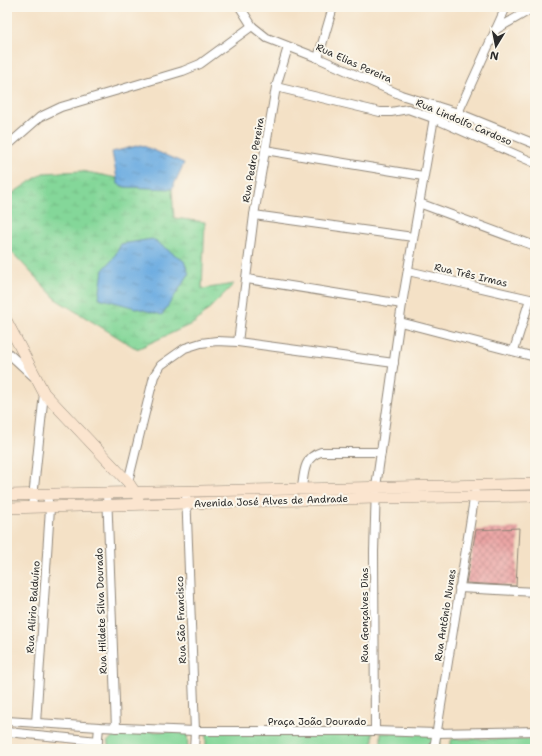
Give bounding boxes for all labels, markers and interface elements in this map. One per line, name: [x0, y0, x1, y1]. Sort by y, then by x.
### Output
north arrow: [476, 26, 516, 66]
street label: Rua Elias Pereira: [314, 40, 395, 86]
text: N: [488, 47, 500, 63]
street label: Rua Lindolfo Cardoso: [414, 96, 514, 148]
street label: Rua Pedro Pereira: [239, 116, 267, 204]
street label: Rua Três Irmas: [433, 260, 509, 290]
street label: Avenida José Alves de Andrade: [194, 492, 349, 510]
street label: Rua Hildete Silva Dourado: [92, 548, 110, 674]
street label: Rua Alirio Balduíno: [23, 560, 43, 654]
street label: Rua Gonçalves Dias: [358, 567, 371, 663]
street label: Rua Antônio Nunes: [431, 568, 459, 662]
street label: Rua São Francisco: [173, 576, 189, 664]
street label: Praça João Dourado: [268, 715, 366, 728]

